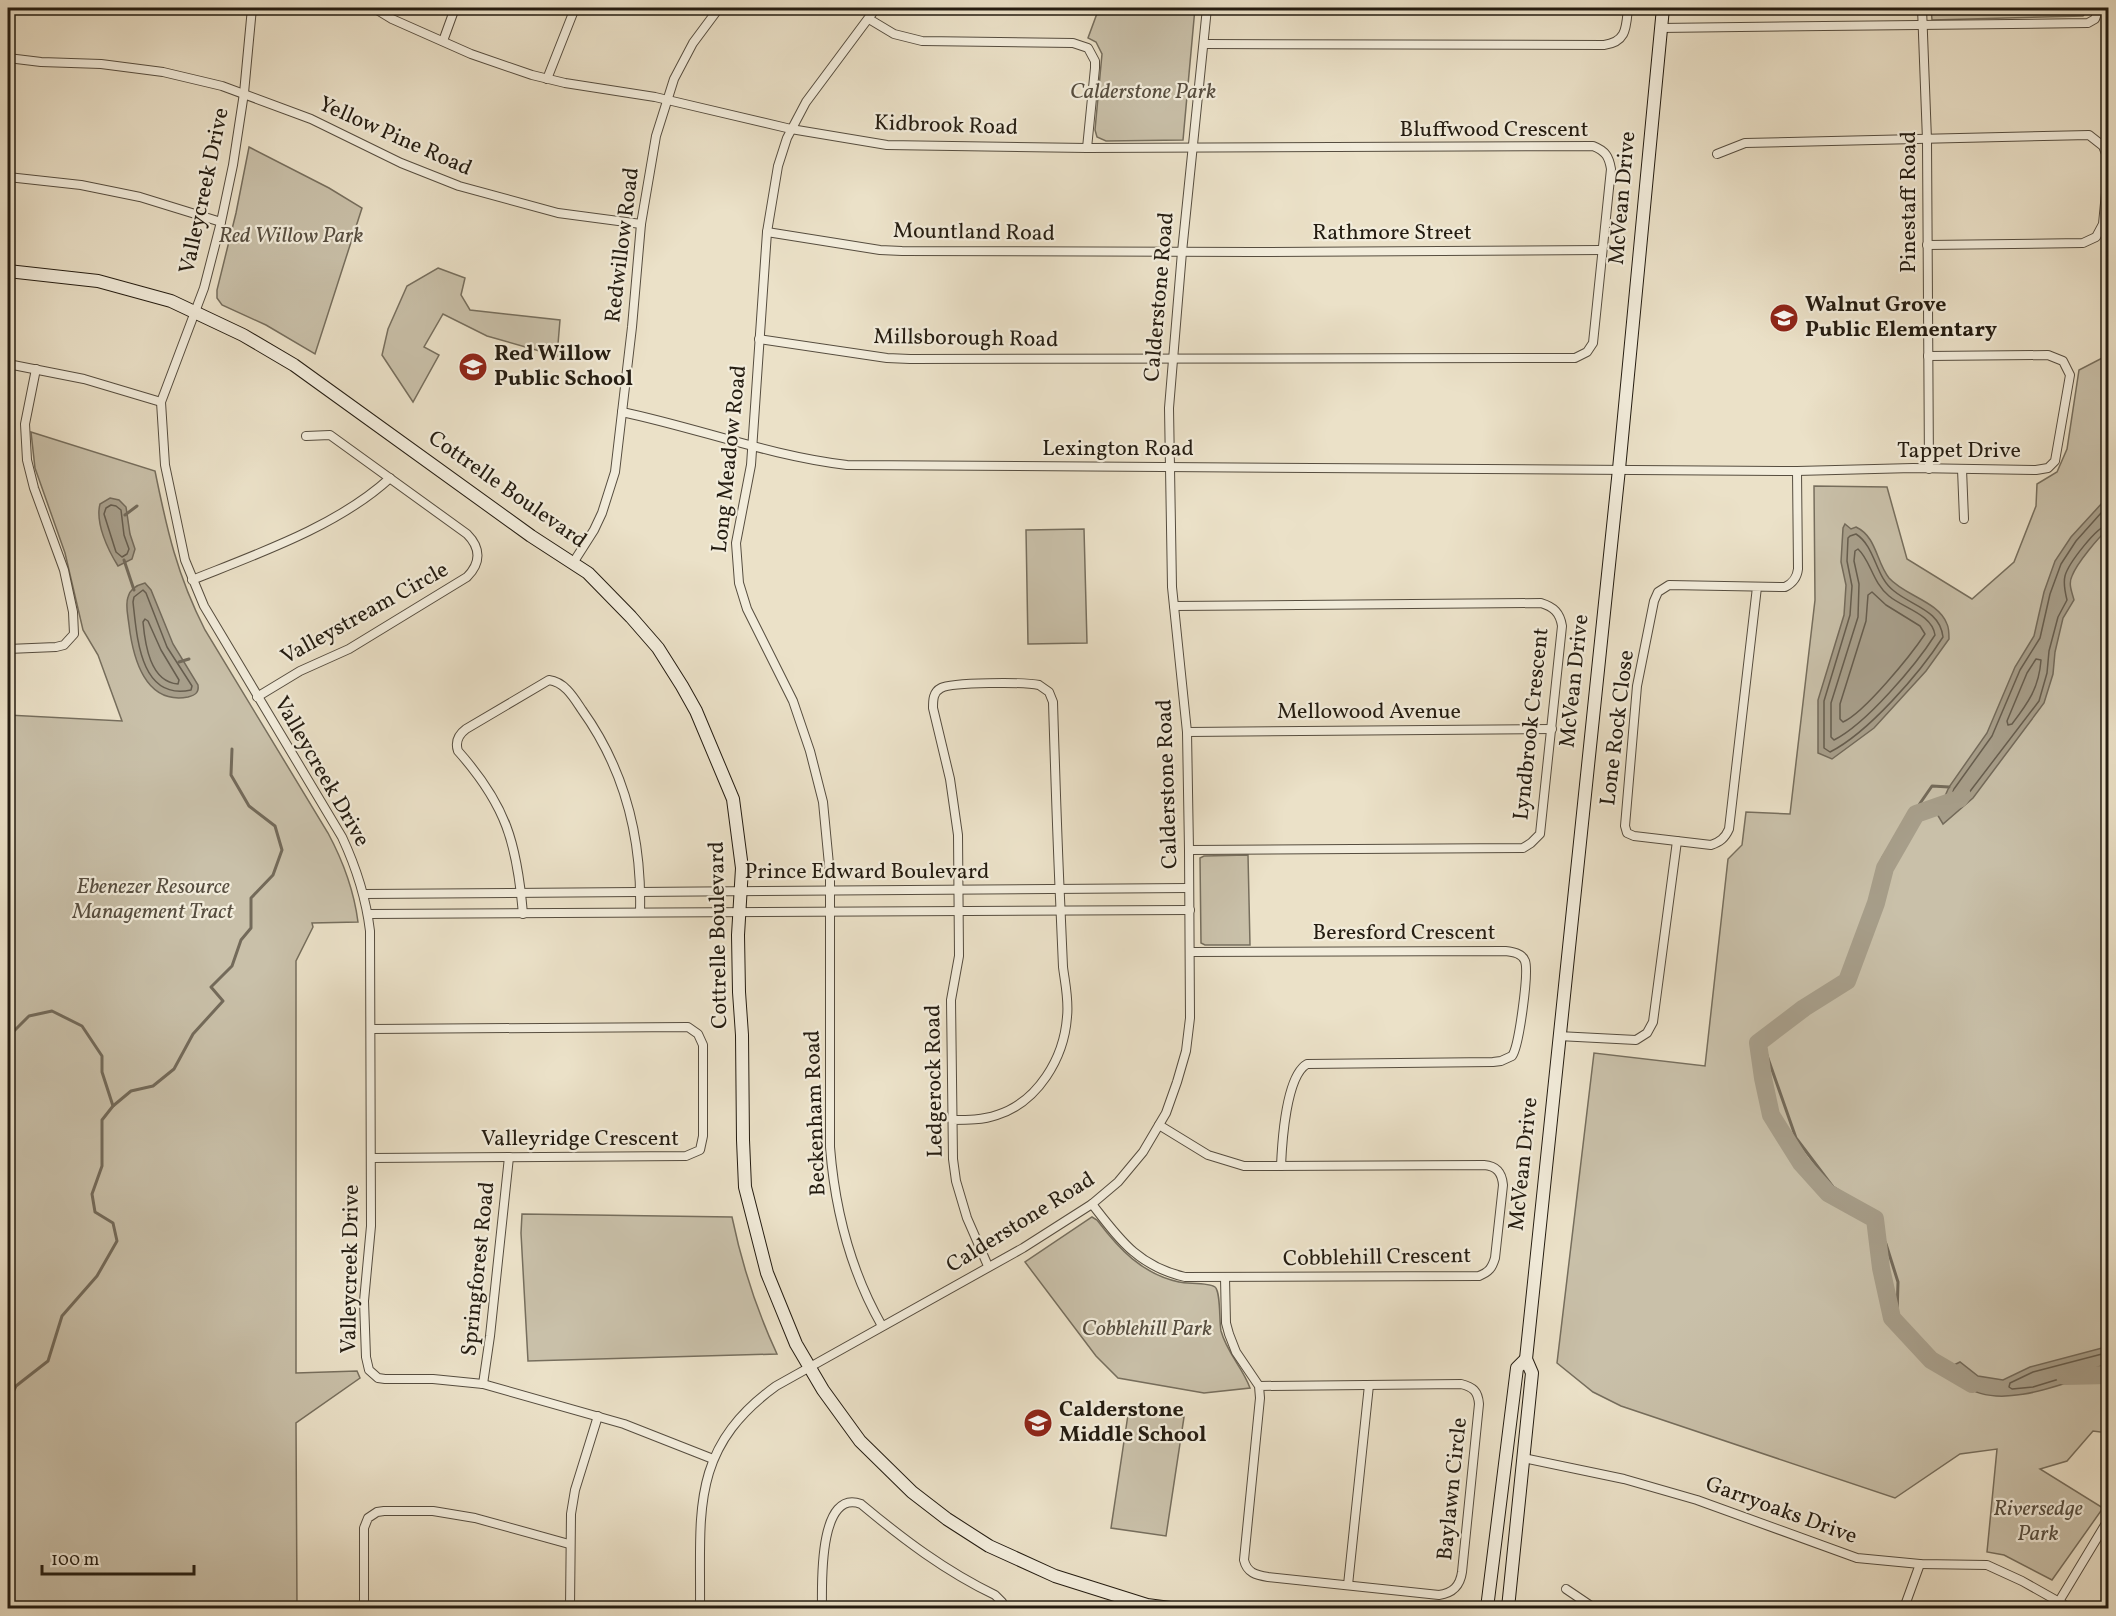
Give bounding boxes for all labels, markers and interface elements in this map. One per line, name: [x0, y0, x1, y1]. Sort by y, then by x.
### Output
park label: Calderstone Park: [1070, 77, 1216, 108]
street label: Yellow Pine Road: [313, 89, 477, 185]
street label: Valleycreek Drive: [172, 105, 238, 277]
street label: Kidbrook Road: [873, 108, 1019, 144]
street label: Bluffwood Crescent: [1400, 115, 1589, 146]
street label: McVean Drive: [1602, 130, 1644, 266]
street label: Pinestaff Road: [1894, 131, 1925, 273]
street label: Redwillow Road: [598, 166, 648, 324]
street label: Calderstone Road: [1137, 211, 1183, 383]
street label: Mountland Road: [893, 216, 1055, 250]
street label: Rathmore Street: [1312, 218, 1472, 249]
park label: Red Willow Park: [218, 221, 364, 252]
place label: Walnut Grove Public Elementary: [1805, 290, 1998, 346]
school or university icon: Walnut Grove Public Elementary: [1768, 302, 1800, 334]
street label: Millsborough Road: [873, 322, 1059, 356]
place label: Red Willow Public School: [494, 339, 633, 395]
school or university icon: Red Willow Public School: [457, 351, 489, 383]
street label: Long Meadow Road: [705, 364, 755, 554]
street label: Cottrelle Boulevard: [421, 423, 593, 557]
street label: Lexington Road: [1042, 434, 1194, 465]
street label: Tappet Drive: [1897, 436, 2021, 467]
street label: Valleystream Circle: [276, 555, 454, 673]
street label: McVean Drive: [1553, 613, 1597, 749]
street label: Lyndbrook Crescent: [1506, 626, 1558, 822]
street label: Lone Rock Close: [1593, 648, 1643, 808]
street label: Valleycreek Drive: [265, 691, 377, 853]
street label: Mellowood Avenue: [1277, 697, 1461, 728]
street label: Calderstone Road: [1150, 698, 1186, 870]
street label: Cottrelle Boulevard: [702, 841, 736, 1029]
street label: Prince Edward Boulevard: [745, 857, 989, 888]
park label: Ebenezer Resource Management Tract: [72, 872, 234, 928]
street label: Beresford Crescent: [1313, 918, 1496, 949]
street label: Ledgerock Road: [918, 1004, 952, 1158]
street label: Beckenham Road: [798, 1029, 834, 1197]
street label: McVean Drive: [1502, 1096, 1546, 1232]
street label: Valleyridge Crescent: [481, 1124, 679, 1155]
street label: Calderstone Road: [941, 1165, 1101, 1281]
street label: Springforest Road: [454, 1180, 504, 1358]
street label: Valleycreek Drive: [334, 1184, 368, 1354]
street label: Cobblehill Crescent: [1283, 1241, 1472, 1275]
park label: Cobblehill Park: [1082, 1314, 1212, 1345]
place label: Calderstone Middle School: [1059, 1395, 1206, 1451]
school or university icon: Calderstone Middle School: [1022, 1407, 1054, 1439]
street label: Baylawn Circle: [1430, 1416, 1476, 1562]
street label: Garryoaks Drive: [1701, 1469, 1861, 1553]
park label: Riversedge Park: [1993, 1494, 2083, 1550]
scale bar: [42, 1538, 194, 1576]
text: 100 m: [51, 1548, 100, 1573]

